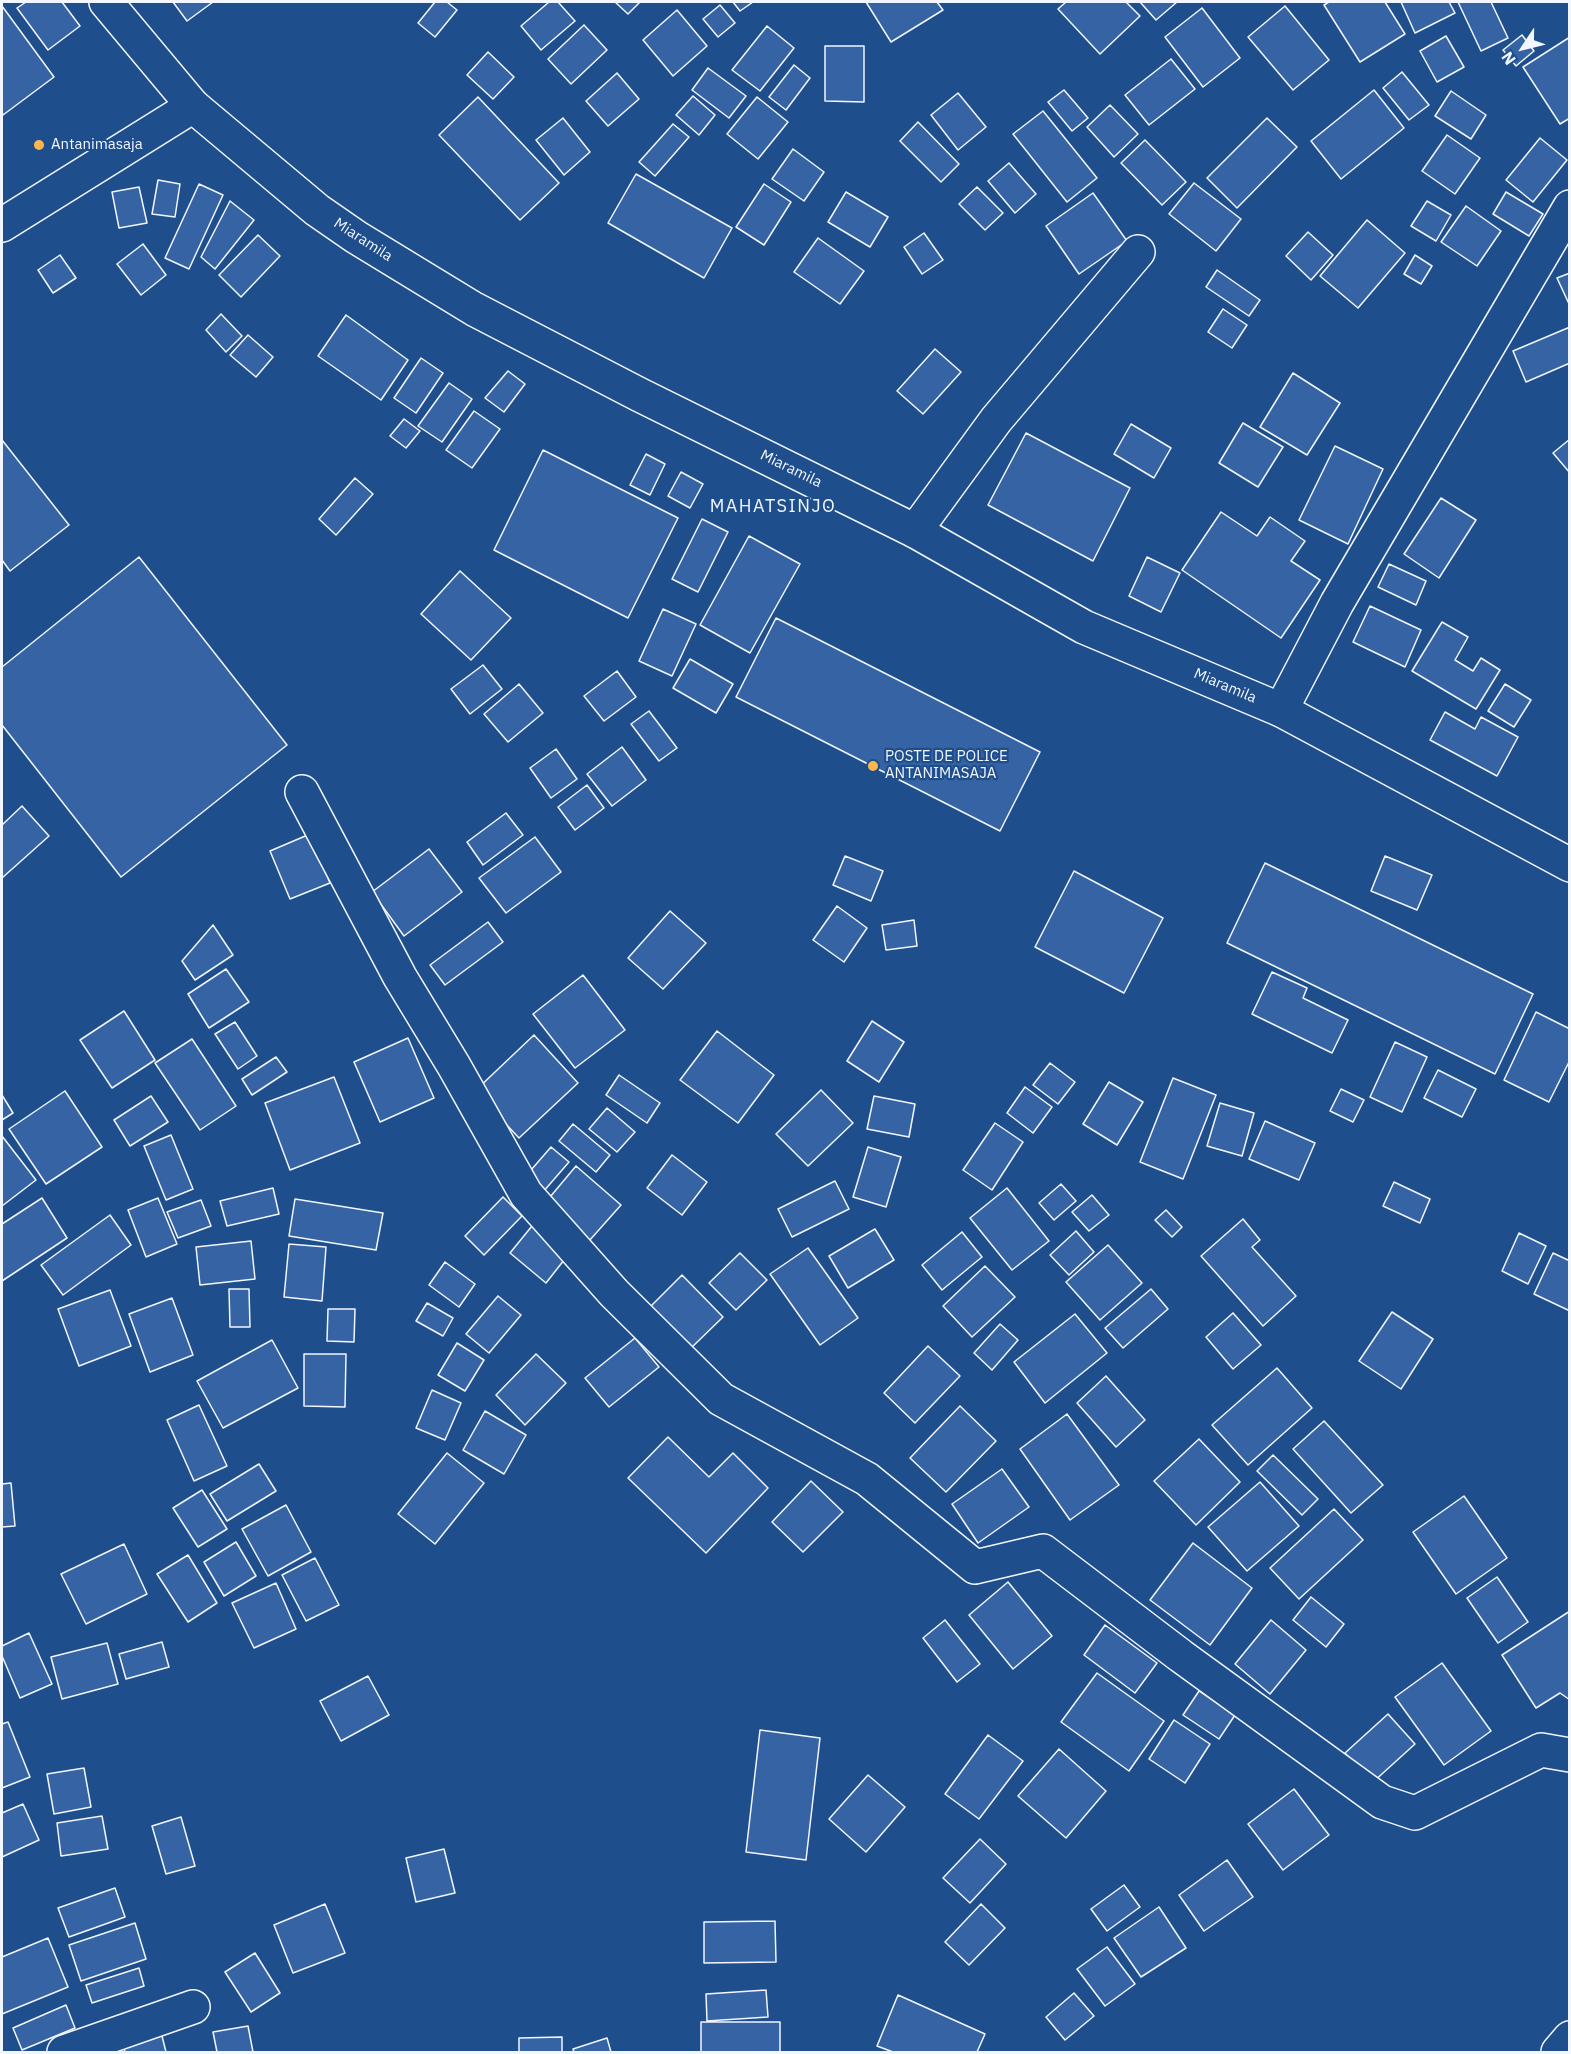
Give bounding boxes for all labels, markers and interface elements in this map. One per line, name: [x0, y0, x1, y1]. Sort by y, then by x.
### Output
north arrow: [1493, 18, 1553, 78]
text: N: [1497, 48, 1520, 69]
place label: Antanimasaja: [51, 136, 143, 154]
marker: Antanimasaja: [32, 138, 46, 152]
street label: Miaramila: [330, 214, 396, 266]
street label: Miaramila: [757, 446, 825, 492]
district label: MAHATSINJO: [710, 496, 836, 518]
street label: Miaramila: [1191, 665, 1259, 707]
place label: POSTE DE POLICE ANTANIMASAJA: [885, 748, 1008, 783]
marker: POSTE DE POLICE ANTANIMASAJA: [866, 759, 880, 773]

